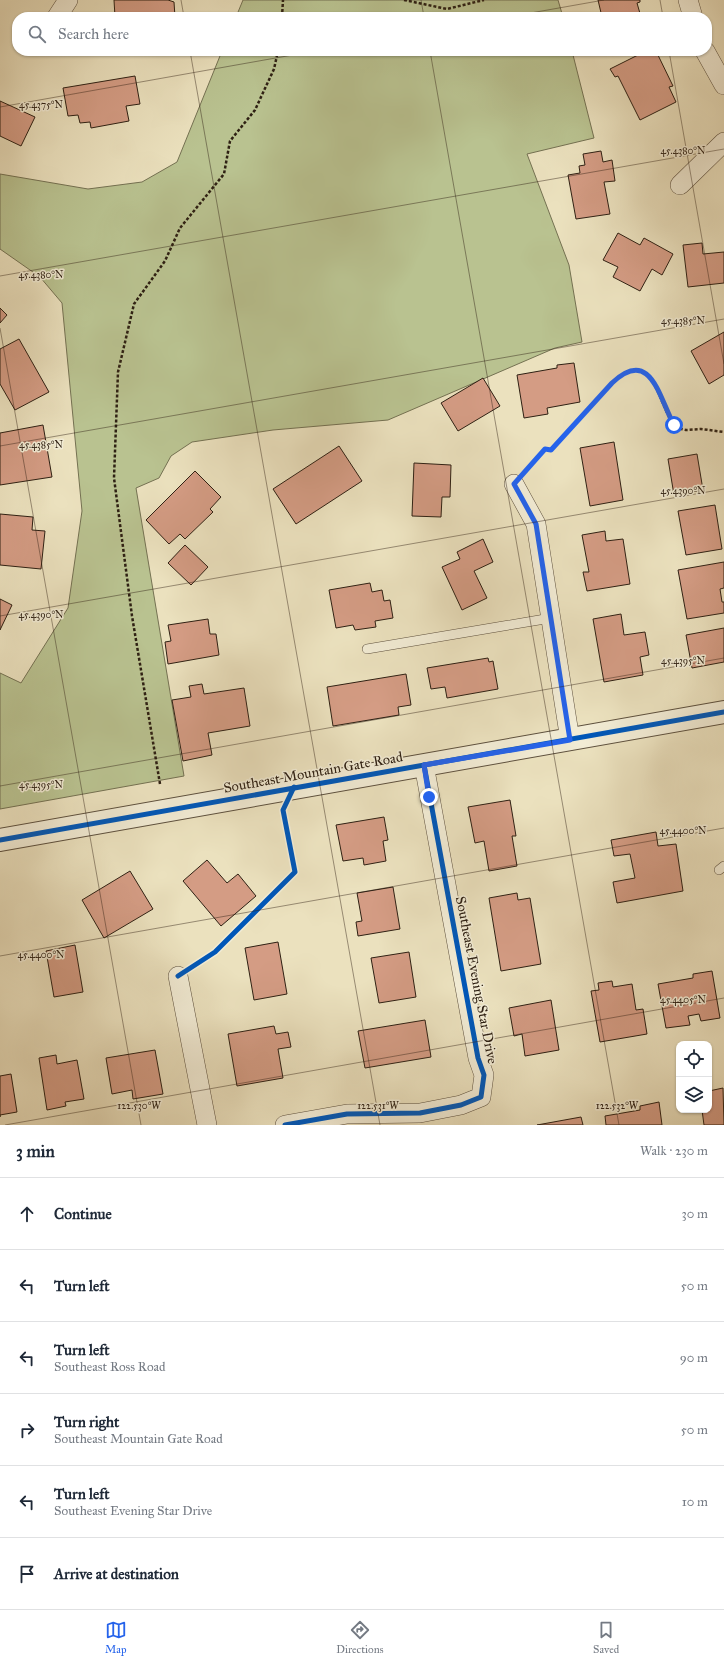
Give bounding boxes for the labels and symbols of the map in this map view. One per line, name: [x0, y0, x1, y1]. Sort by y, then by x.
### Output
text: 45.4375°N: [19, 99, 63, 111]
text: 45.4380°N: [661, 145, 706, 157]
text: 45.4380°N: [19, 269, 64, 281]
text: 45.4385°N: [661, 315, 705, 327]
route start: [665, 416, 683, 434]
text: 45.4385°N: [19, 439, 63, 451]
text: 45.4390°N: [661, 485, 706, 497]
text: 45.4390°N: [19, 609, 64, 621]
text: 45.4395°N: [661, 655, 705, 667]
street label: Southeast Mountain Gate Road: [222, 748, 404, 797]
text: 45.4395°N: [19, 779, 63, 791]
route end: [420, 788, 438, 806]
text: 45.4400°N: [659, 825, 707, 837]
street label: Southeast Evening Star Drive: [452, 895, 501, 1066]
text: 45.4400°N: [17, 949, 65, 961]
text: 45.4405°N: [660, 994, 706, 1006]
text: 122.530°W: [117, 1100, 161, 1112]
text: 122.531°W: [357, 1100, 399, 1112]
text: 122.532°W: [596, 1100, 639, 1112]

